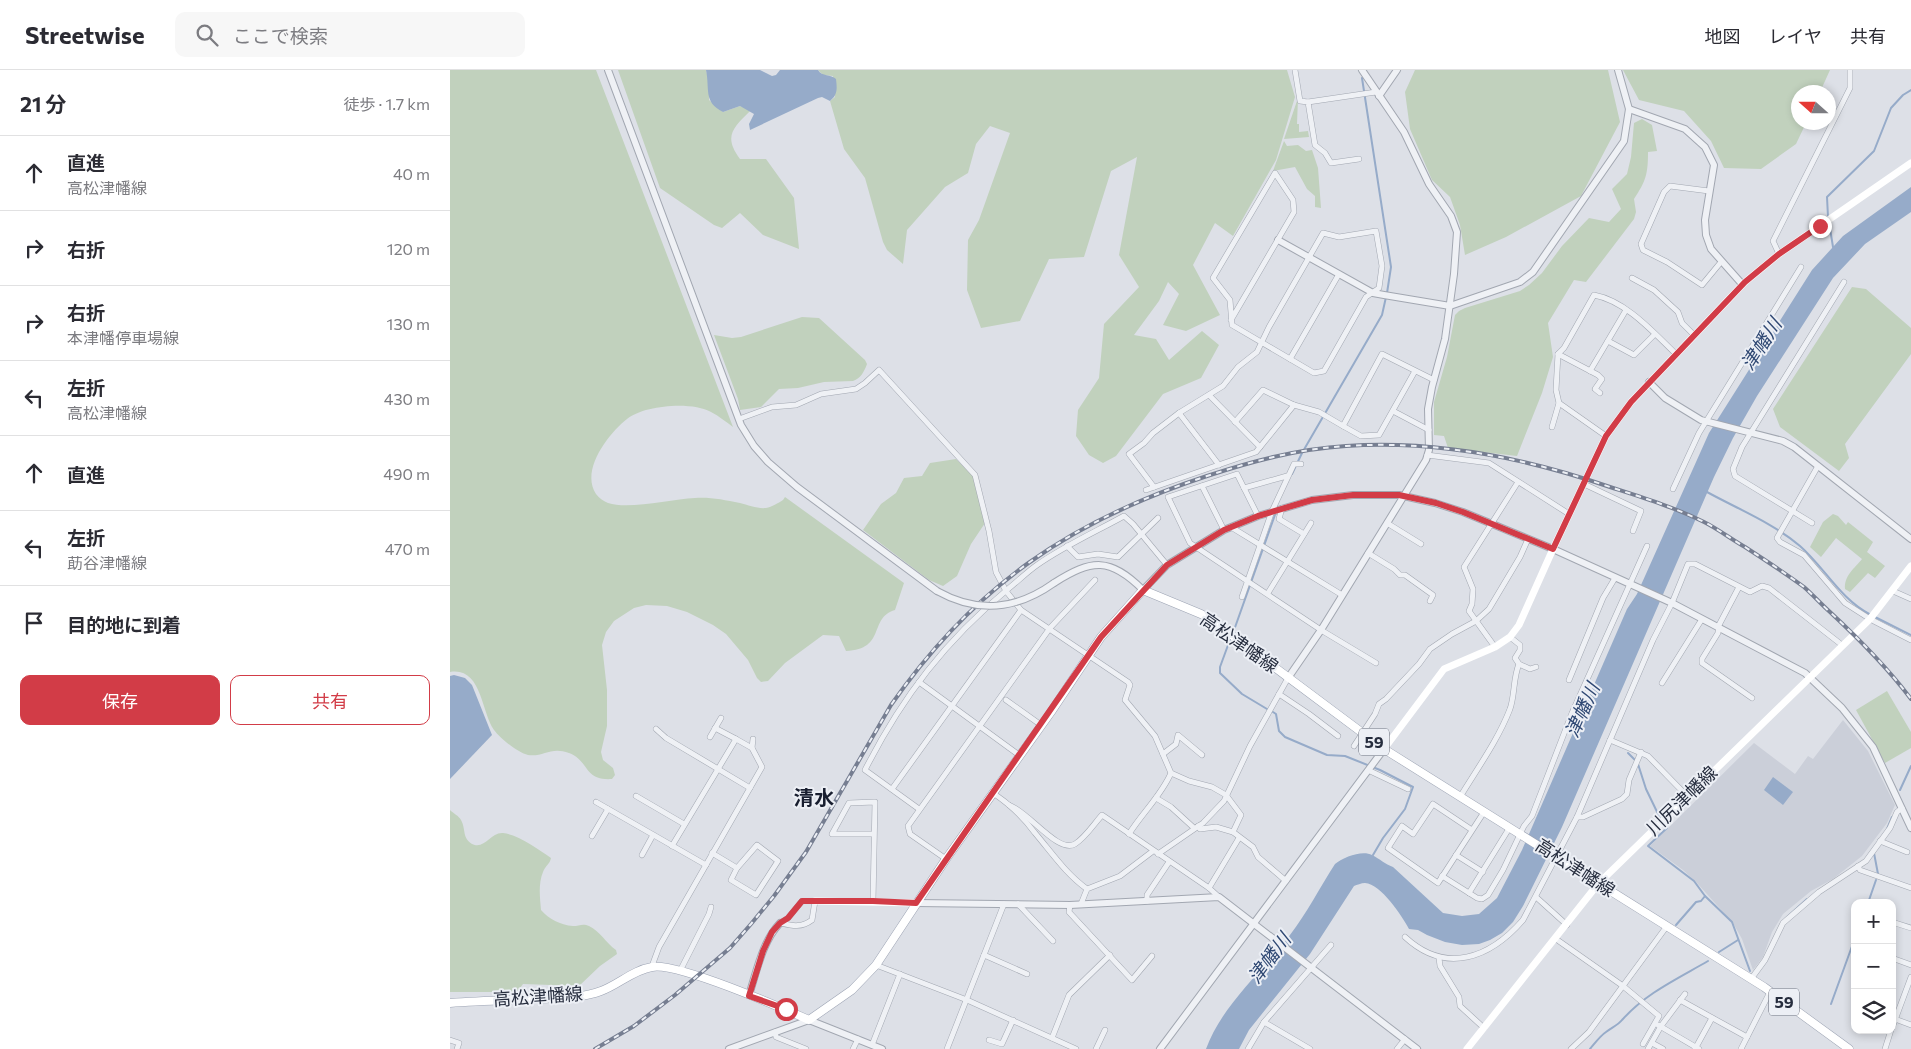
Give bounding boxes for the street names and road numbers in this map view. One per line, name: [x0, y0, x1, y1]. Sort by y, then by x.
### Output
street label: 高松津幡線: [1196, 607, 1283, 677]
road number: 59: [1359, 729, 1389, 756]
street label: 川尻津幡線: [1641, 761, 1721, 839]
street label: 高松津幡線: [1532, 833, 1619, 901]
street label: 高松津幡線: [492, 982, 584, 1010]
road number: 59: [1769, 989, 1799, 1016]

